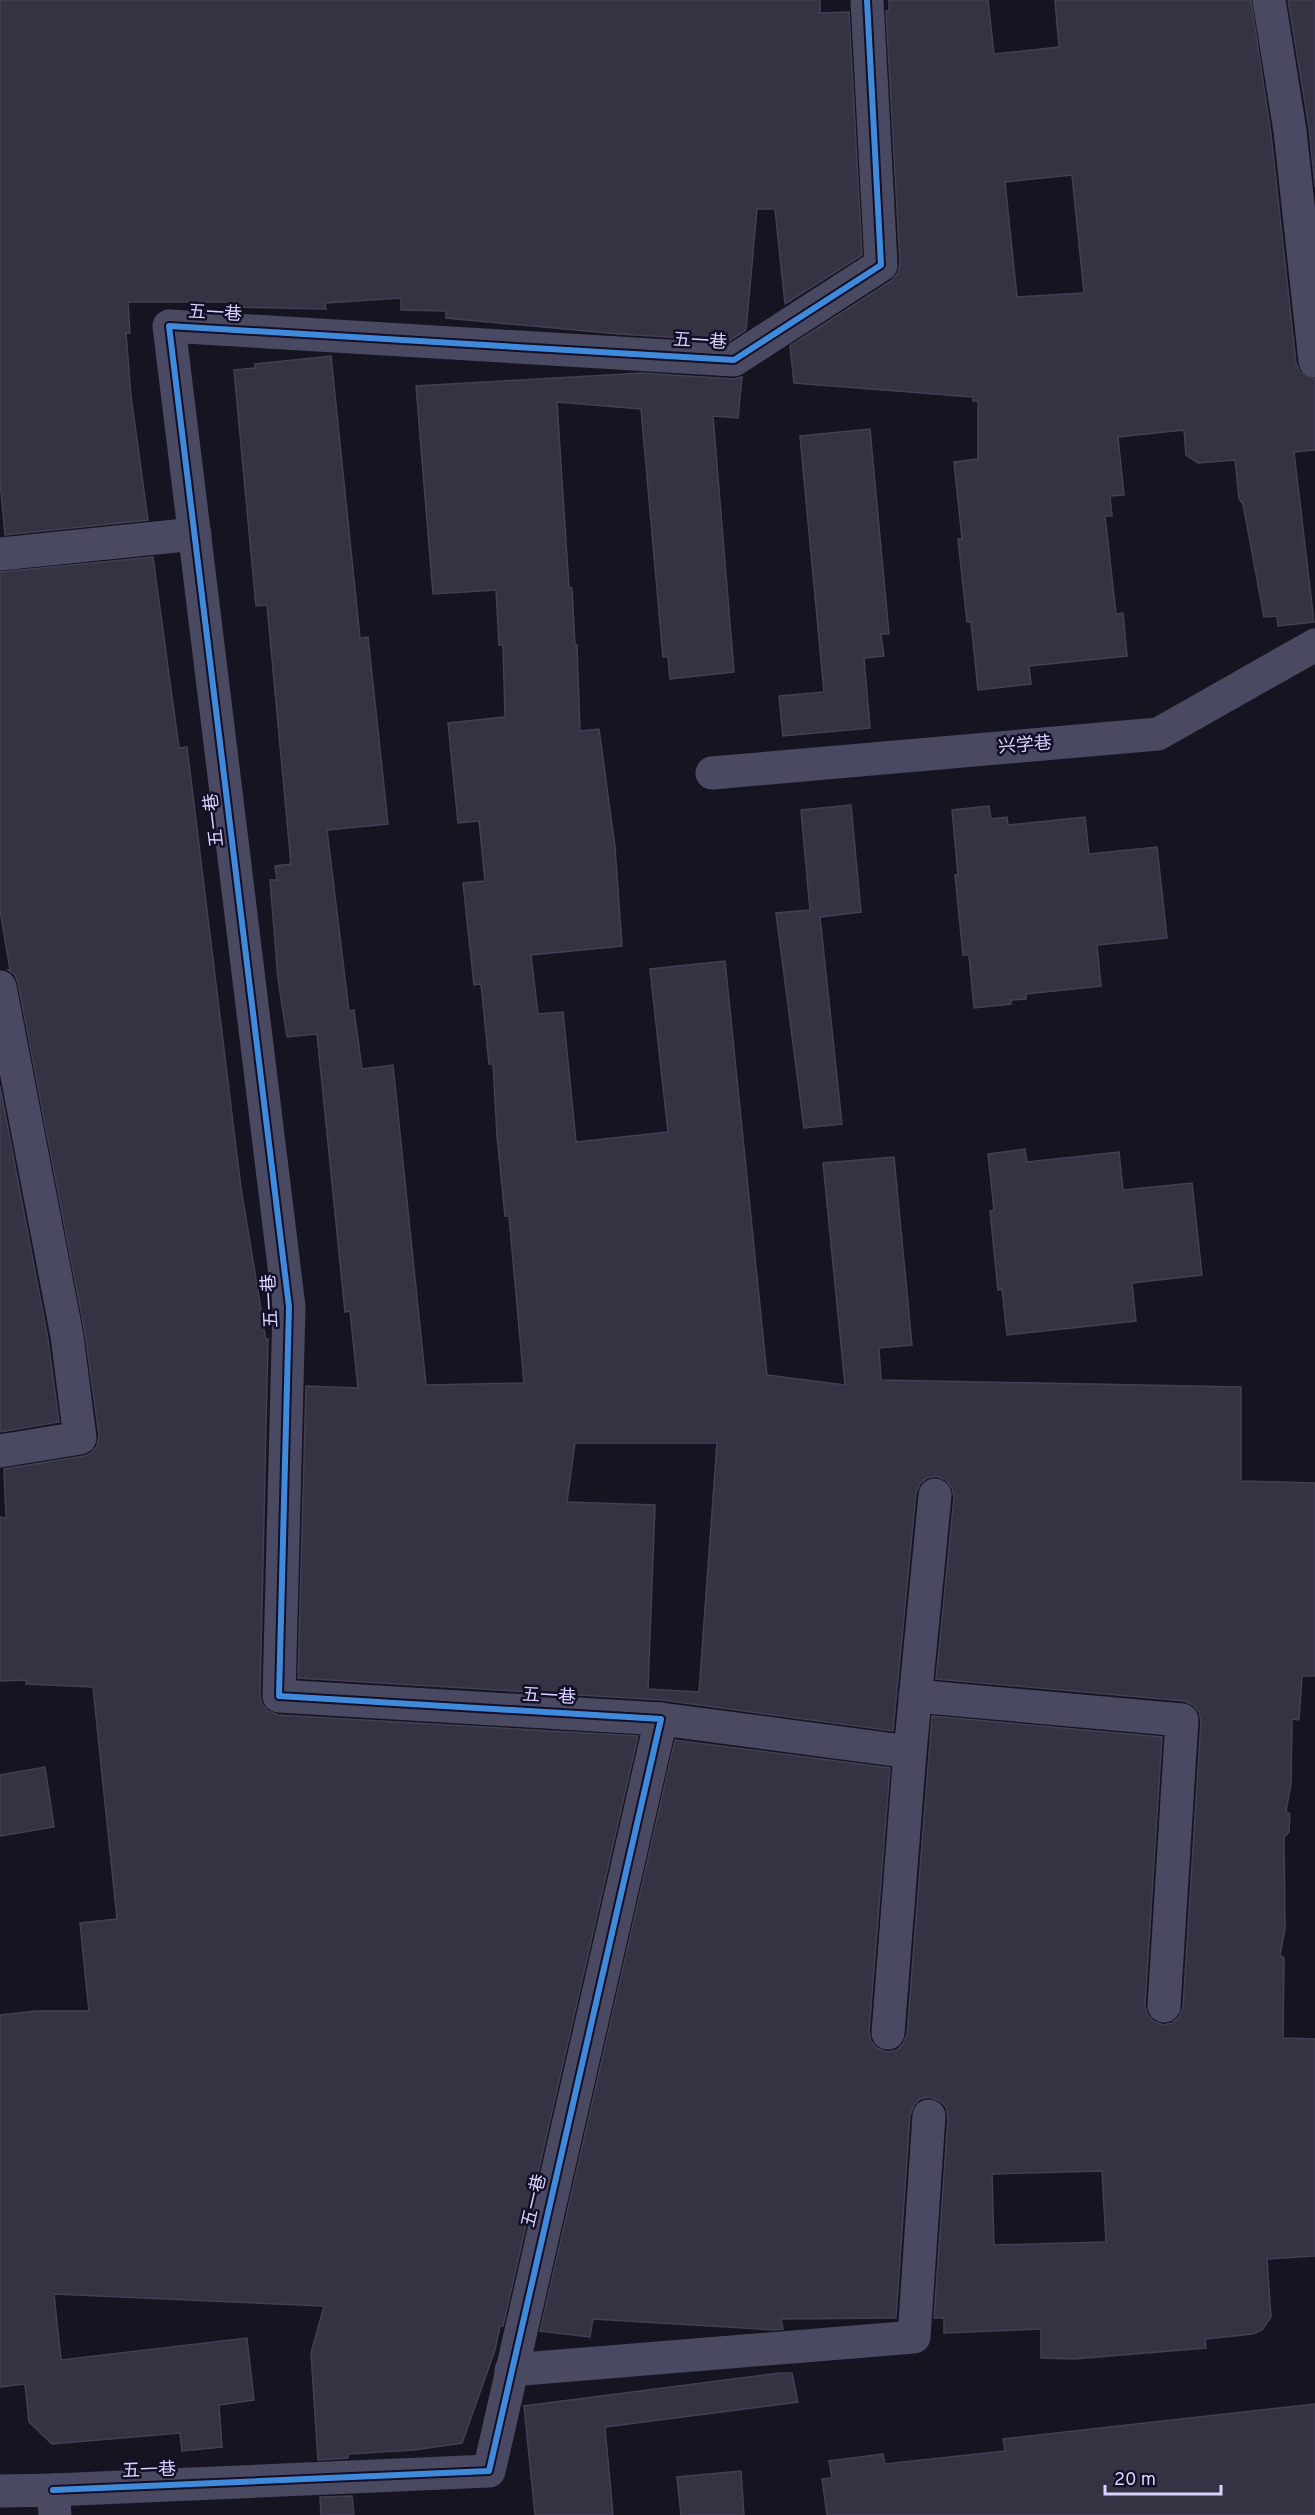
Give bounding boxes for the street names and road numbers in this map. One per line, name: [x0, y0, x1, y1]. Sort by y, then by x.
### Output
street label: 五一巷: [187, 301, 243, 327]
street label: 五一巷: [672, 329, 728, 355]
street label: 兴学巷: [997, 732, 1053, 760]
street label: 五一巷: [200, 792, 230, 848]
street label: 五一巷: [258, 1273, 284, 1329]
street label: 五一巷: [521, 1684, 577, 1710]
street label: 五一巷: [518, 2172, 552, 2230]
street label: 五一巷: [122, 2459, 176, 2483]

